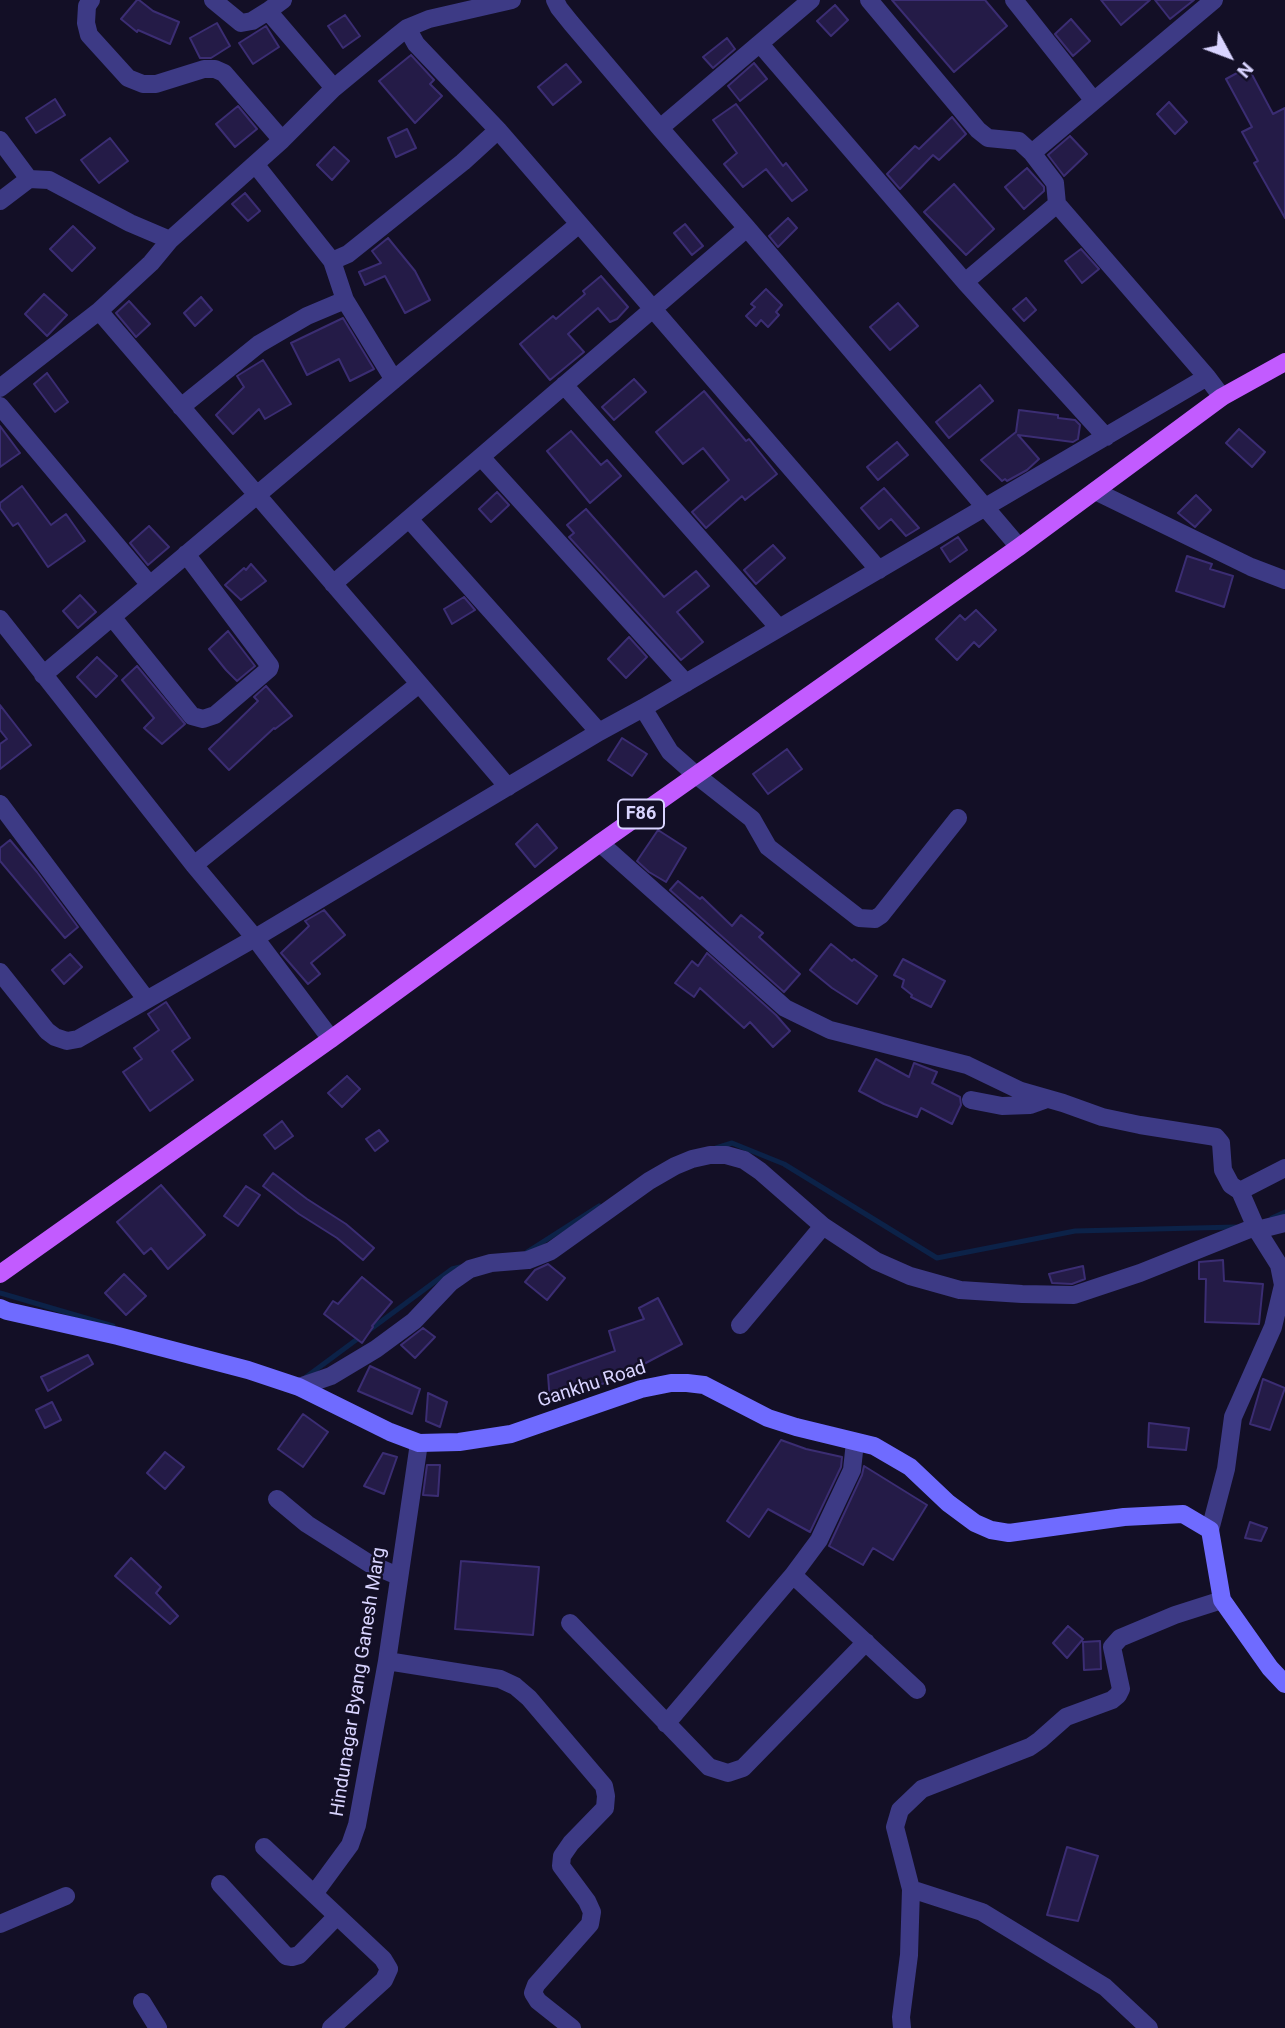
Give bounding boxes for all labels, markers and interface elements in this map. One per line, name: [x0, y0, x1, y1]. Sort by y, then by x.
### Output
north arrow: [1194, 21, 1264, 91]
text: N: [1232, 58, 1258, 83]
road number: F86: [618, 800, 664, 828]
street label: Gankhu Road: [535, 1357, 649, 1413]
street label: Hindunagar Byang Ganesh Marg: [326, 1546, 392, 1818]

